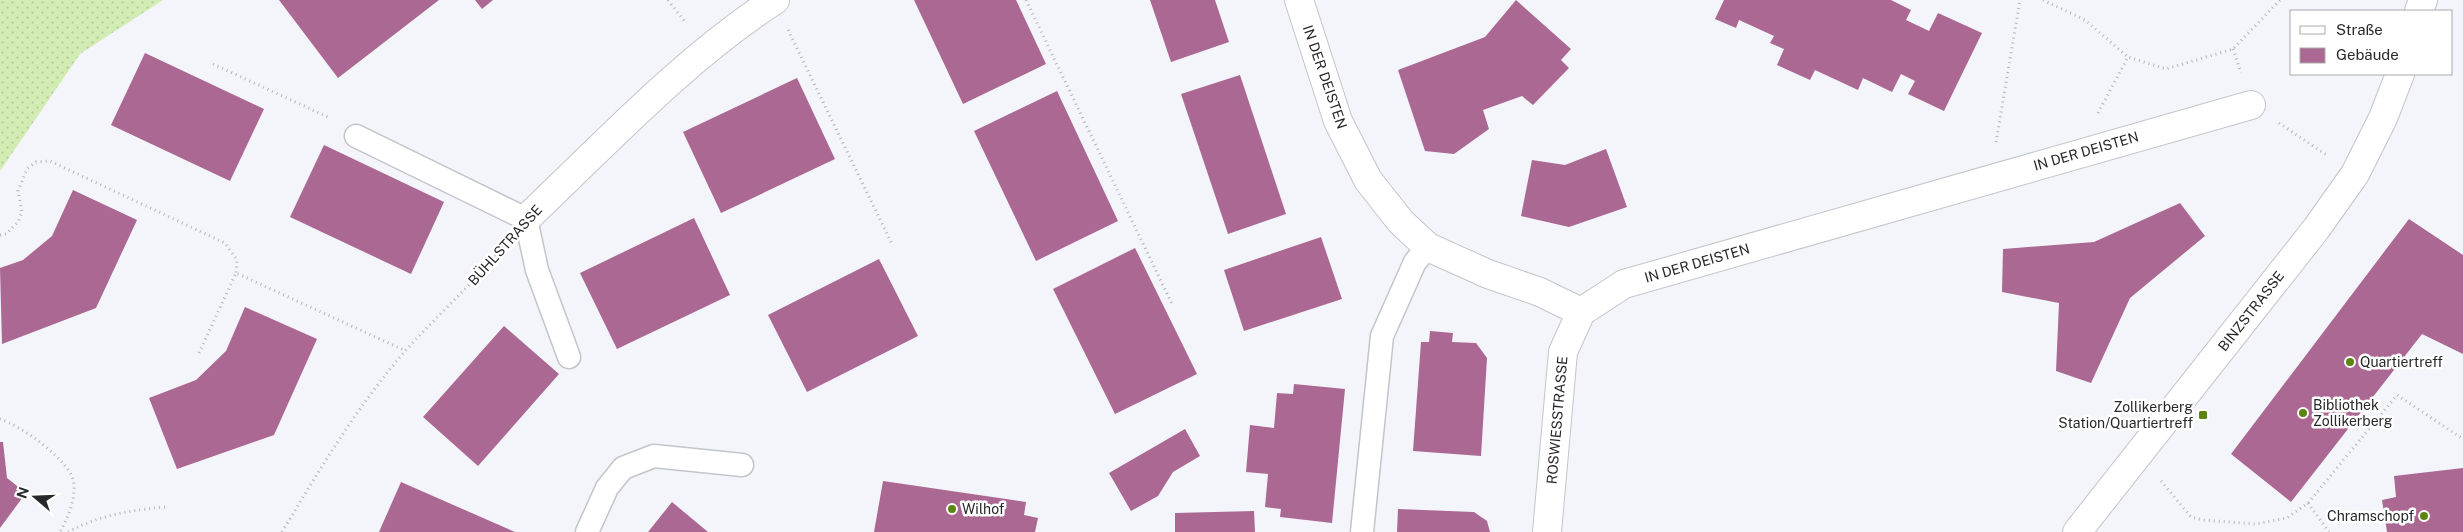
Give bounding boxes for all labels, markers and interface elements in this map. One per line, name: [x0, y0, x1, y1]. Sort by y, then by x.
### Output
legend: [2290, 10, 2453, 75]
text: Straße: [2336, 21, 2383, 38]
street label: IN DER DEISTEN: [1300, 23, 1350, 131]
text: Gebäude: [2336, 46, 2399, 63]
street label: IN DER DEISTEN: [2032, 128, 2140, 174]
street label: BÜHLSTRASSE: [463, 200, 545, 288]
street label: IN DER DEISTEN: [1643, 240, 1751, 286]
street label: BINZSTRASSE: [2215, 268, 2287, 354]
place label: Quartiertreff: [2360, 354, 2443, 370]
street label: ROSWIESSTRASSE: [1543, 355, 1571, 485]
marker: Quartiertreff: [2344, 356, 2356, 368]
place label: Bibliothek Zollikerberg: [2313, 397, 2393, 429]
place label: Zollikerberg Station/Quartiertreff: [2058, 399, 2193, 431]
marker: Bibliothek Zollikerberg: [2297, 407, 2309, 419]
marker: Zollikerberg Station/Quartiertreff: [2197, 409, 2209, 421]
north arrow: [10, 472, 60, 522]
text: N: [13, 485, 32, 501]
place label: Wilhof: [962, 501, 1005, 517]
marker: Wilhof: [946, 503, 958, 515]
place label: Chramschopf: [2327, 508, 2414, 524]
marker: Chramschopf: [2418, 510, 2430, 522]

